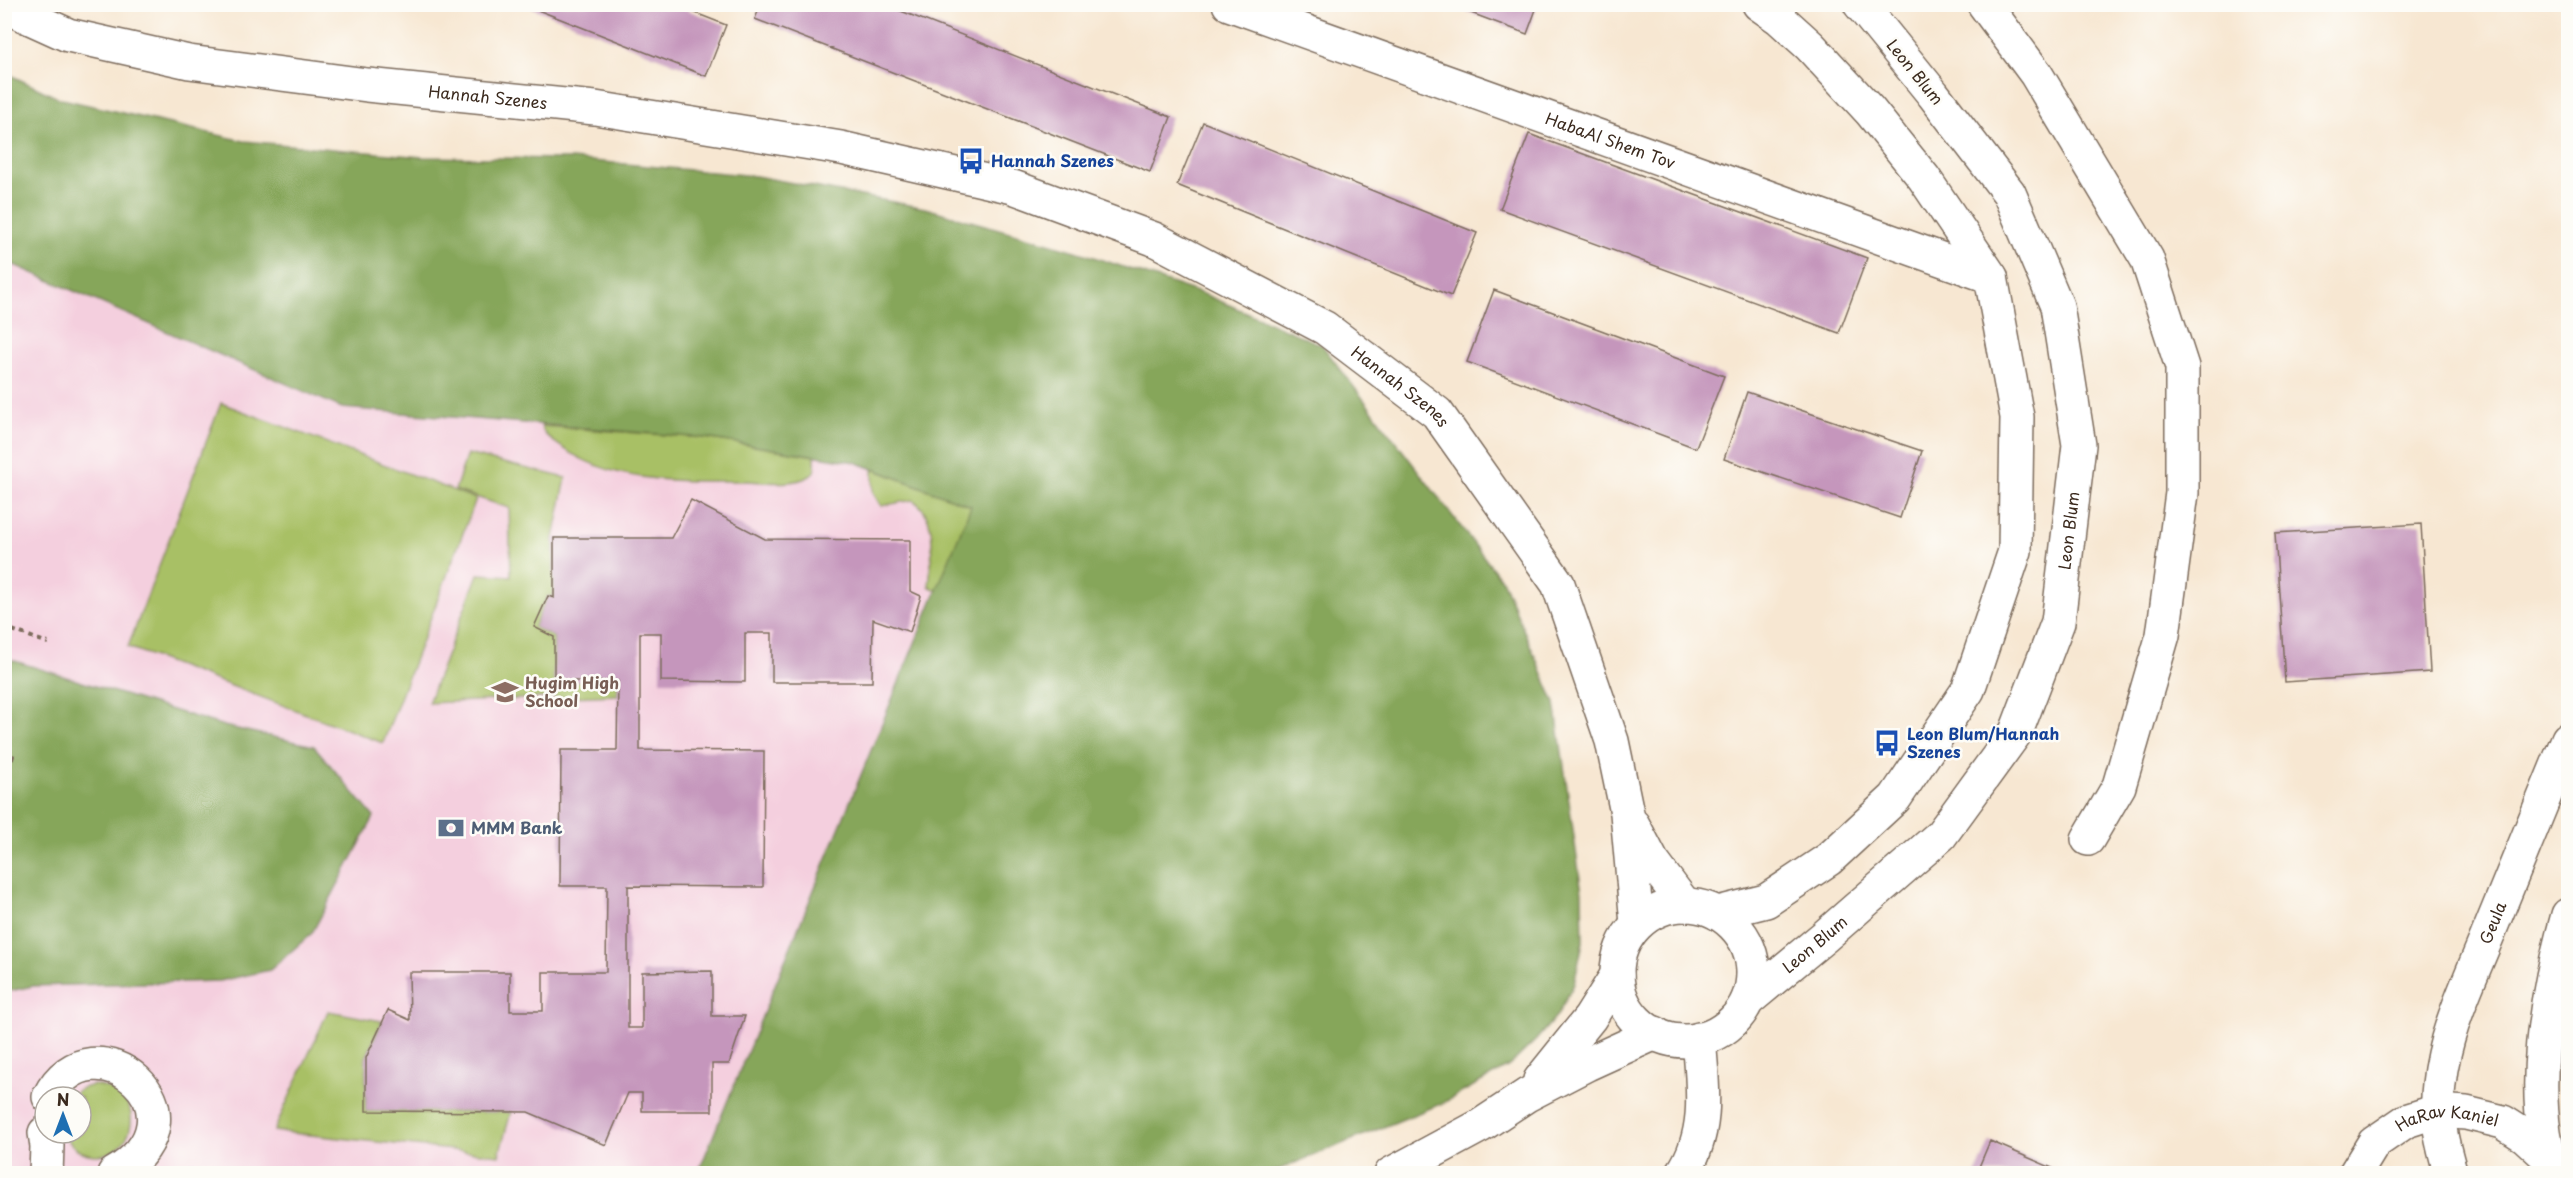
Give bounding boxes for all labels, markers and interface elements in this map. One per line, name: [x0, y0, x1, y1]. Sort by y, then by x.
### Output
street label: Leon Blum: [1882, 33, 1950, 109]
street label: Hannah Szenes: [427, 78, 548, 114]
street label: HabaAl Shem Tov: [1542, 105, 1679, 174]
bus stop icon: Hannah Szenes: [956, 146, 986, 176]
place label: Hannah Szenes: [991, 148, 1114, 172]
street label: Hannah Szenes: [1347, 339, 1456, 431]
street label: Leon Blum: [2051, 490, 2084, 571]
place label: Hugim High School: [525, 670, 619, 712]
school or university icon: Hugim High School: [490, 677, 520, 707]
place label: Leon Blum/Hannah Szenes: [1907, 721, 2059, 763]
bus stop icon: Leon Blum/Hannah Szenes: [1872, 728, 1902, 758]
bank icon: MMM Bank: [436, 813, 466, 843]
place label: MMM Bank: [471, 815, 563, 839]
street label: Geula: [2472, 897, 2511, 947]
street label: Leon Blum: [1776, 909, 1852, 978]
north arrow: [33, 1085, 93, 1145]
text: N: [57, 1087, 69, 1111]
street label: HaRav Kaniel: [2389, 1098, 2501, 1136]

